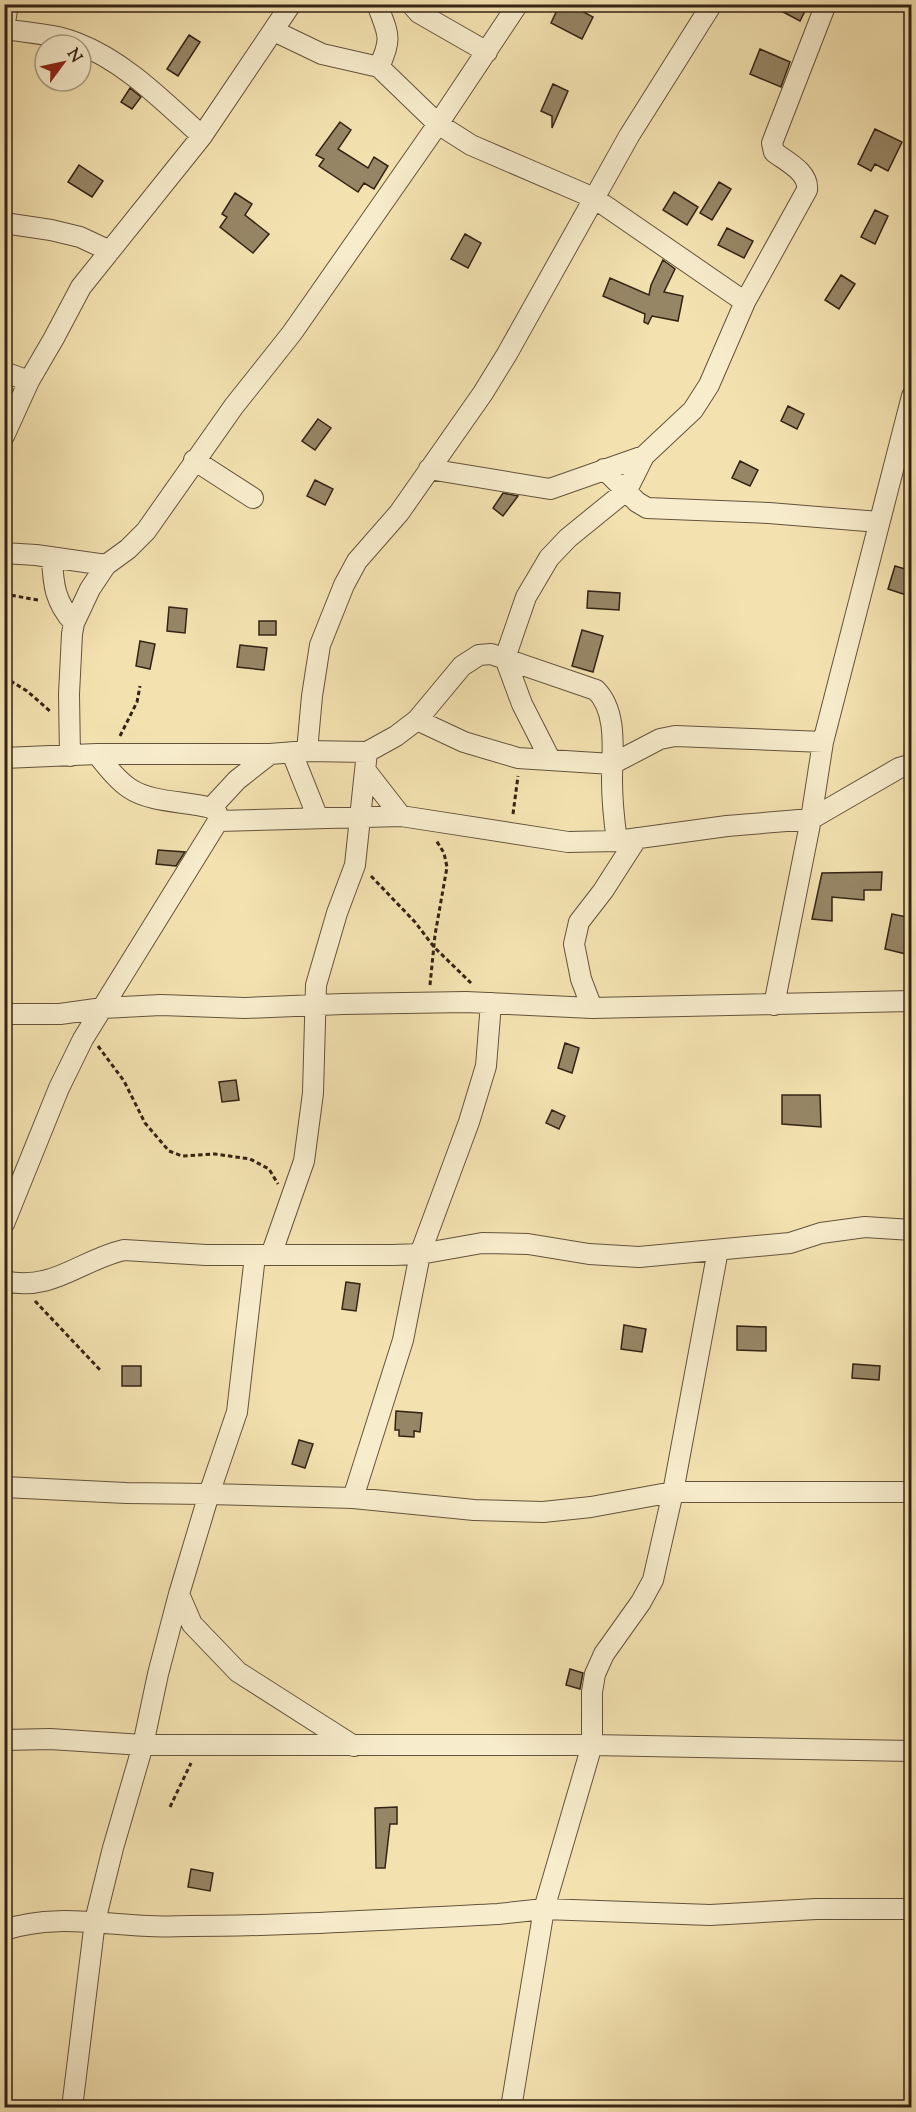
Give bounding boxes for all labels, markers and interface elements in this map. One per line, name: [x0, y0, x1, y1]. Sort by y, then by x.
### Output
north arrow: [33, 33, 93, 93]
text: N: [60, 45, 87, 68]

